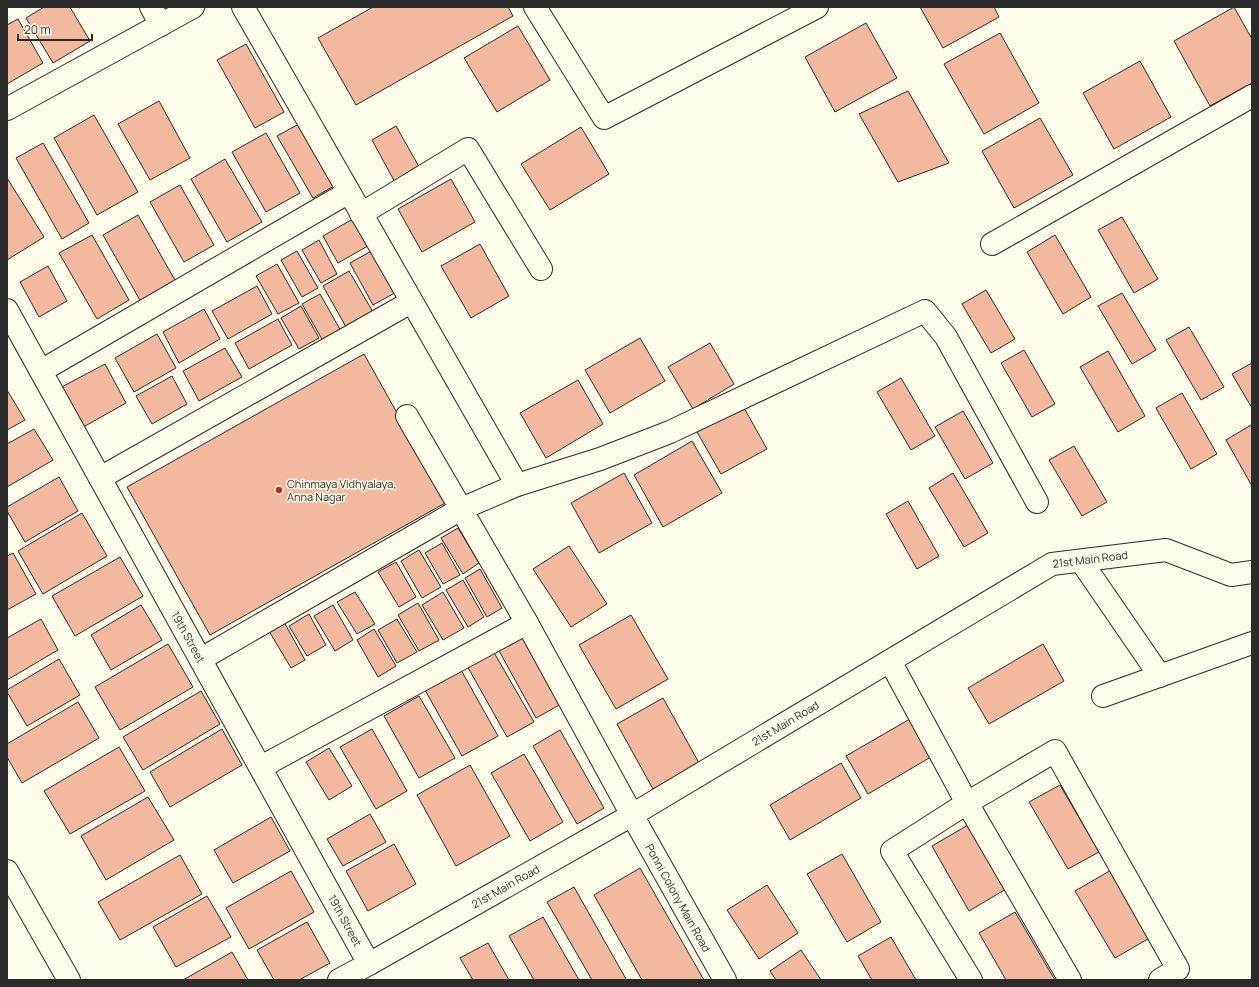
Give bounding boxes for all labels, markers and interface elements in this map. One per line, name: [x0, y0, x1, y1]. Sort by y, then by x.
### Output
scale bar: [18, 16, 92, 42]
text: 20 m: [24, 21, 51, 38]
place label: Chinmaya Vidhyalaya, Anna Nagar: [287, 476, 396, 504]
marker: Chinmaya Vidhyalaya, Anna Nagar: [274, 485, 284, 495]
street label: 21st Main Road: [1052, 547, 1129, 571]
street label: 19th Street: [168, 609, 209, 665]
street label: 21st Main Road: [749, 697, 822, 749]
street label: Ponni Colony Main Road: [642, 841, 714, 955]
street label: 21st Main Road: [469, 861, 542, 911]
street label: 19th Street: [325, 892, 366, 949]

